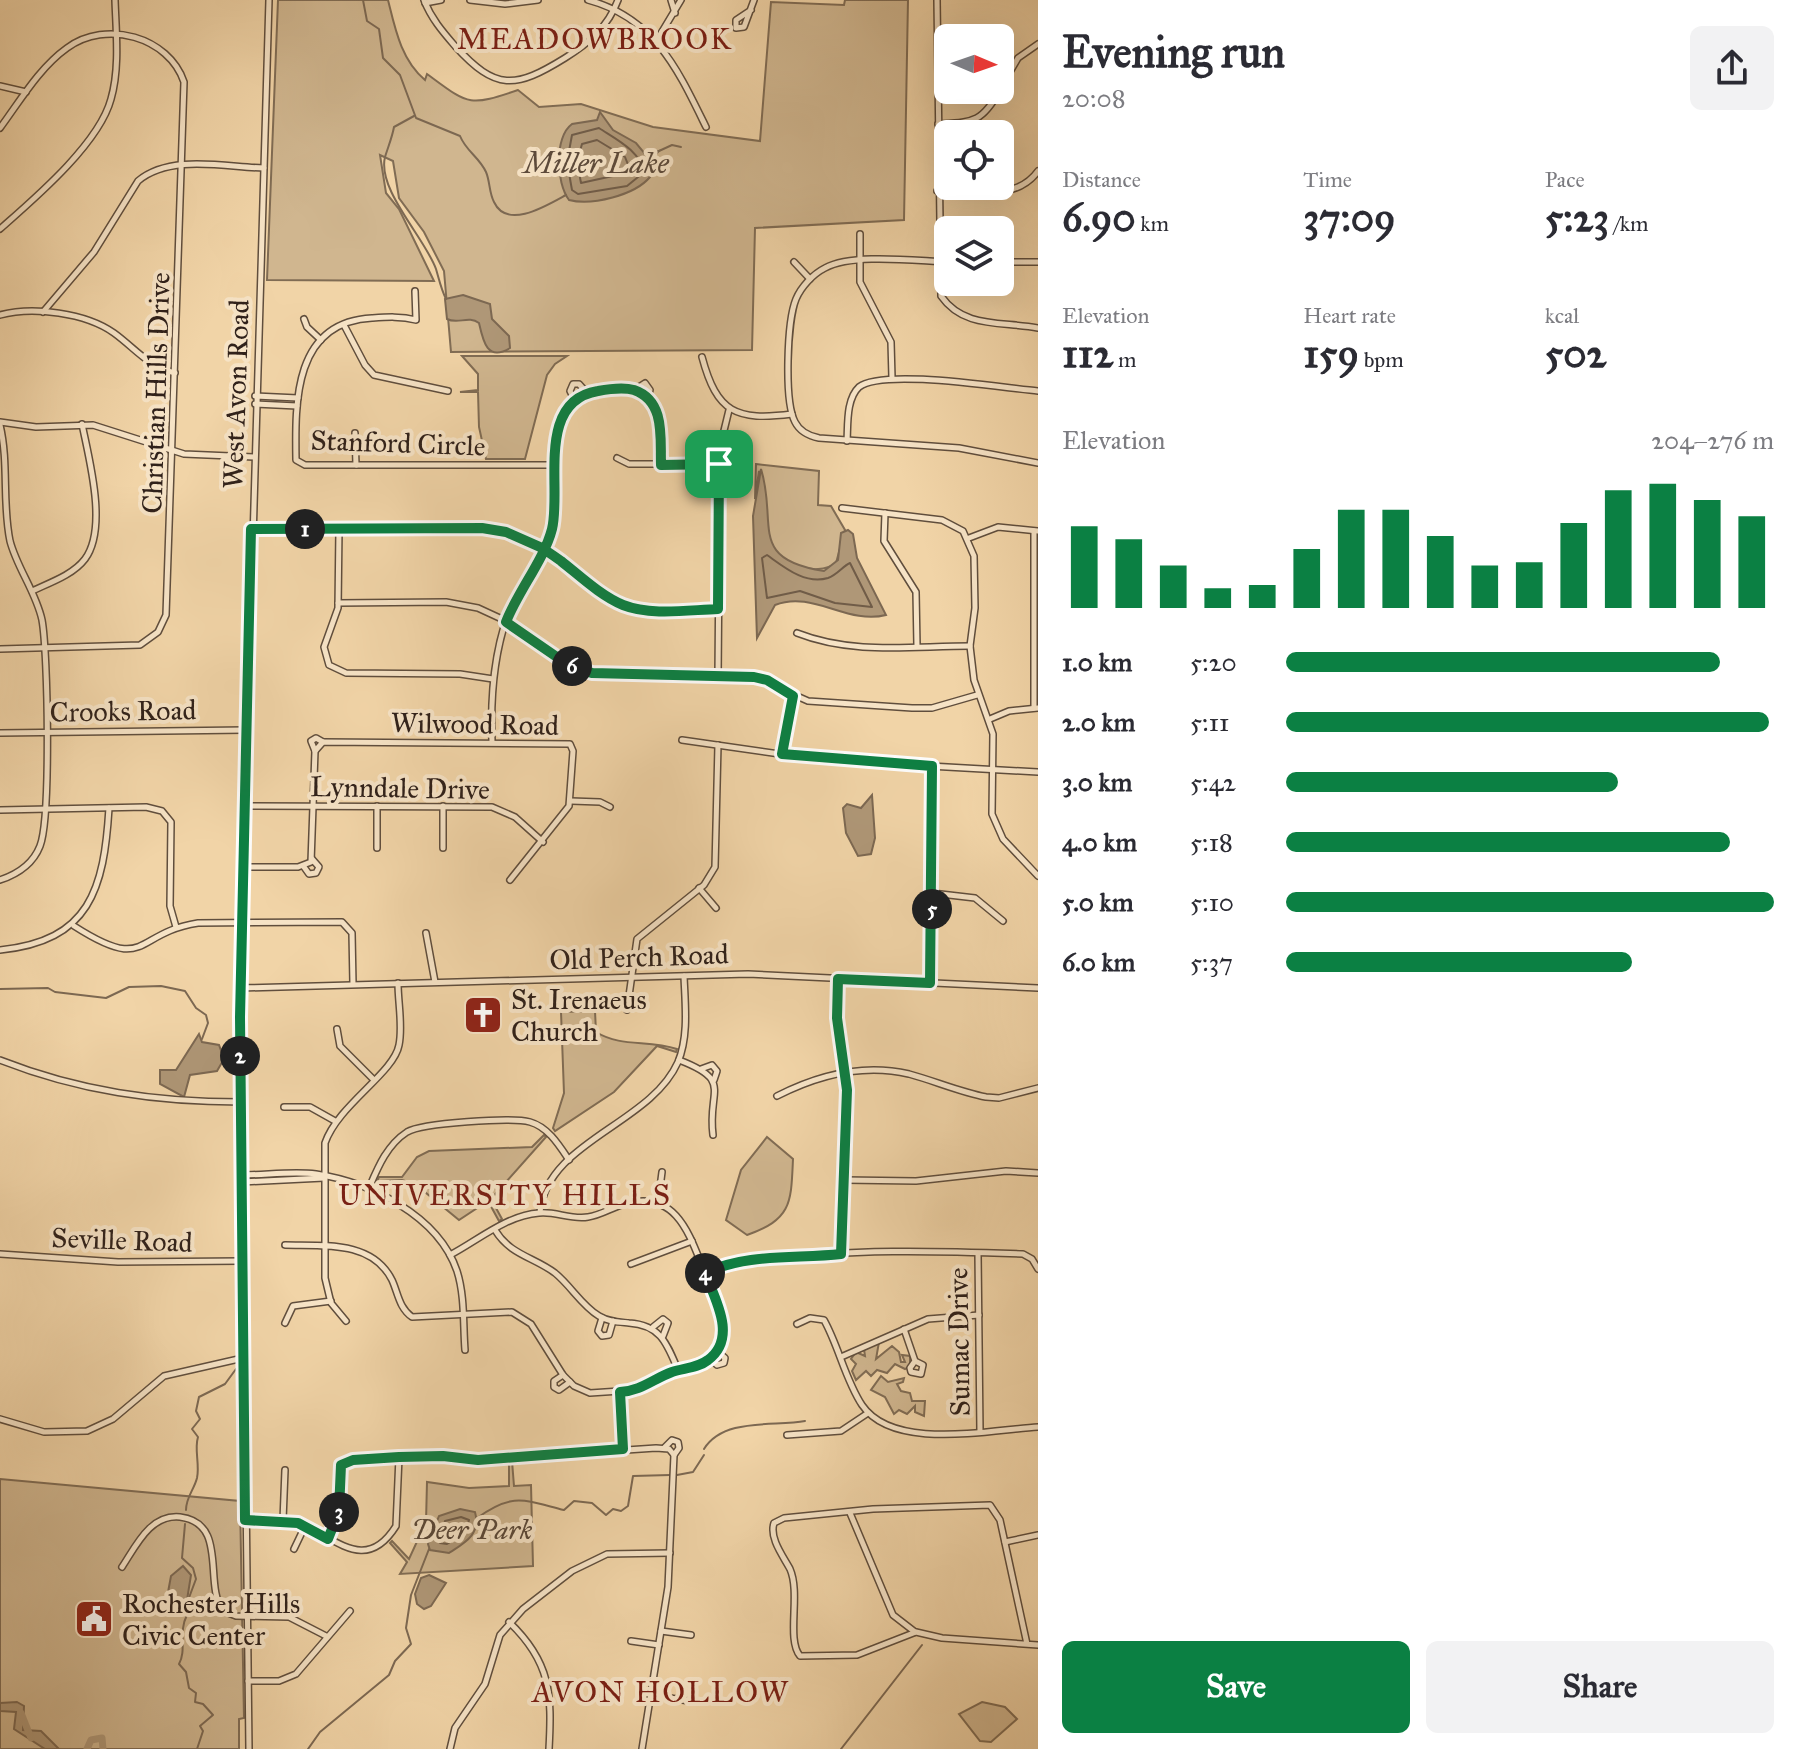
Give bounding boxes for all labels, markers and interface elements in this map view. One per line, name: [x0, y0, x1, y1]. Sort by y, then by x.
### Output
district label: MEADOWBROOK: [457, 21, 733, 57]
north arrow: [934, 24, 1014, 104]
map controls: [934, 24, 1014, 296]
text: Evening run: [1062, 25, 1285, 79]
button: share: [1690, 26, 1774, 110]
text: 20:08: [1062, 82, 1125, 114]
button: locate: [934, 120, 1014, 200]
water label: Miller Lake: [520, 145, 669, 181]
text: Distance: [1062, 166, 1141, 193]
text: Time: [1303, 166, 1352, 193]
text: Pace: [1545, 166, 1585, 193]
text: 6.90: [1062, 193, 1136, 242]
text: 37:09: [1303, 193, 1396, 242]
text: 5:23: [1545, 193, 1609, 242]
text: km: [1136, 210, 1169, 237]
text: /km: [1609, 210, 1648, 237]
button: layers: [934, 216, 1014, 296]
street label: Christian Hills Drive: [134, 272, 178, 514]
street label: West Avon Road: [215, 299, 257, 489]
text: Elevation: [1062, 302, 1149, 329]
text: Heart rate: [1303, 302, 1396, 329]
text: kcal: [1545, 302, 1579, 329]
text: 112: [1062, 329, 1113, 378]
text: 159: [1303, 329, 1359, 378]
text: 502: [1545, 329, 1606, 378]
text: m: [1113, 346, 1137, 373]
text: bpm: [1359, 346, 1404, 373]
street label: Stanford Circle: [310, 422, 486, 464]
text: Elevation: [1062, 424, 1165, 456]
text: 204–276 m: [1651, 424, 1774, 456]
pin: [685, 430, 753, 498]
icon: arrive: [697, 442, 741, 486]
pin: 1: [285, 509, 325, 549]
text: 1: [301, 515, 309, 542]
pin: 6: [552, 646, 592, 686]
text: 1.0 km: [1062, 646, 1132, 678]
text: 5:20: [1190, 646, 1237, 678]
text: 6: [566, 652, 578, 679]
street label: Crooks Road: [49, 692, 197, 730]
street label: Wilwood Road: [391, 705, 559, 743]
text: 2.0 km: [1062, 706, 1135, 738]
text: 5:11: [1190, 706, 1229, 738]
text: 3.0 km: [1062, 766, 1132, 798]
text: 5:42: [1190, 766, 1236, 798]
street label: Lynndale Drive: [310, 769, 490, 807]
text: 4.0 km: [1062, 826, 1137, 858]
text: 5:18: [1190, 826, 1233, 858]
text: 5.0 km: [1062, 886, 1134, 918]
text: 5:10: [1190, 886, 1234, 918]
pin: 5: [912, 889, 952, 929]
text: 5: [927, 895, 937, 922]
street label: Old Perch Road: [549, 936, 729, 978]
text: 6.0 km: [1062, 946, 1135, 978]
text: 5:37: [1190, 946, 1233, 978]
place label: St. Irenaeus Church: [511, 982, 647, 1049]
church icon: St. Irenaeus Church: [462, 994, 504, 1036]
pin: 2: [220, 1036, 260, 1076]
text: 2: [235, 1042, 245, 1069]
district label: UNIVERSITY HILLS: [338, 1177, 672, 1213]
street label: Seville Road: [51, 1220, 193, 1260]
pin: 4: [685, 1253, 725, 1293]
text: 4: [699, 1259, 711, 1286]
street label: Sumac Drive: [940, 1267, 978, 1417]
pin: 3: [319, 1492, 359, 1532]
text: 3: [335, 1498, 343, 1525]
park label: Deer Park: [412, 1512, 533, 1547]
place label: Rochester Hills Civic Center: [122, 1586, 300, 1653]
public building icon: Rochester Hills Civic Center: [73, 1598, 115, 1640]
button: Save: [1062, 1641, 1410, 1733]
button: Share: [1426, 1641, 1774, 1733]
district label: AVON HOLLOW: [530, 1674, 790, 1710]

